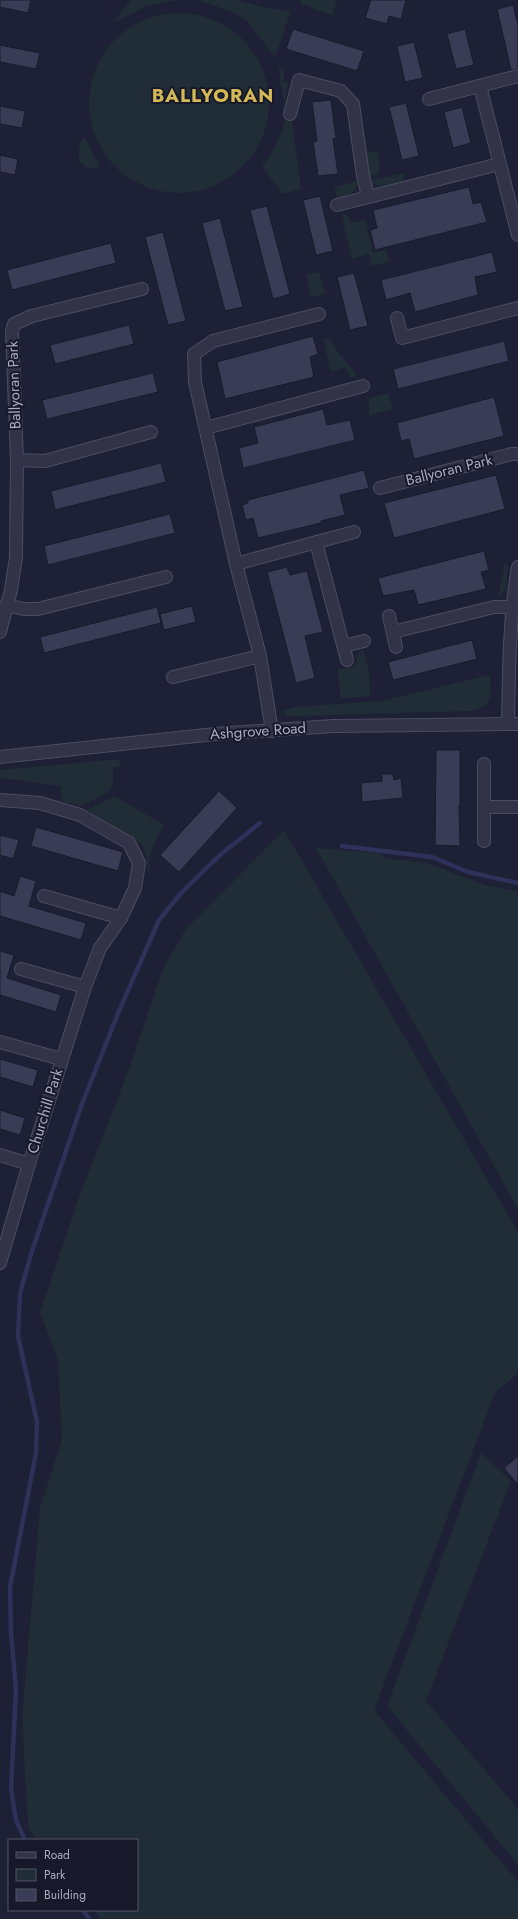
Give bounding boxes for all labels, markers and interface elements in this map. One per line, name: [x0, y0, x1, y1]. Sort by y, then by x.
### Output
district label: BALLYORAN: [152, 82, 274, 109]
street label: Ballyoran Park: [1, 340, 27, 430]
street label: Ballyoran Park: [403, 449, 495, 491]
street label: Ashgrove Road: [209, 717, 307, 745]
street label: Churchill Park: [22, 1065, 69, 1156]
legend: [8, 1839, 138, 1911]
text: Road: [44, 1846, 70, 1864]
text: Park: [44, 1866, 66, 1884]
text: Building: [44, 1886, 86, 1904]

